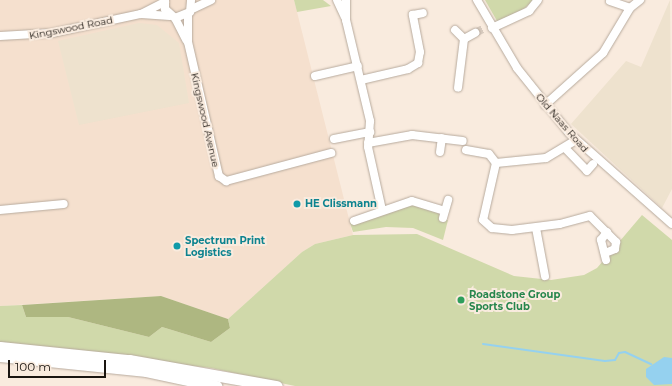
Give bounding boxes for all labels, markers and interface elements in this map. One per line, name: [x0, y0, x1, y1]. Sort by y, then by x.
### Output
street label: Kingswood Road: [28, 14, 114, 42]
street label: Kingswood Avenue: [188, 72, 222, 168]
street label: Old Naas Road: [533, 91, 591, 155]
place label: HE Clissmann: [305, 198, 377, 210]
marker: HE Clissmann: [292, 199, 302, 209]
place label: Spectrum Print Logistics: [185, 234, 265, 258]
marker: Spectrum Print Logistics: [172, 241, 182, 251]
place label: Roadstone Group Sports Club: [469, 288, 560, 312]
marker: Roadstone Group Sports Club: [456, 295, 466, 305]
scale bar: [10, 352, 108, 378]
text: 100 m: [15, 359, 51, 374]

